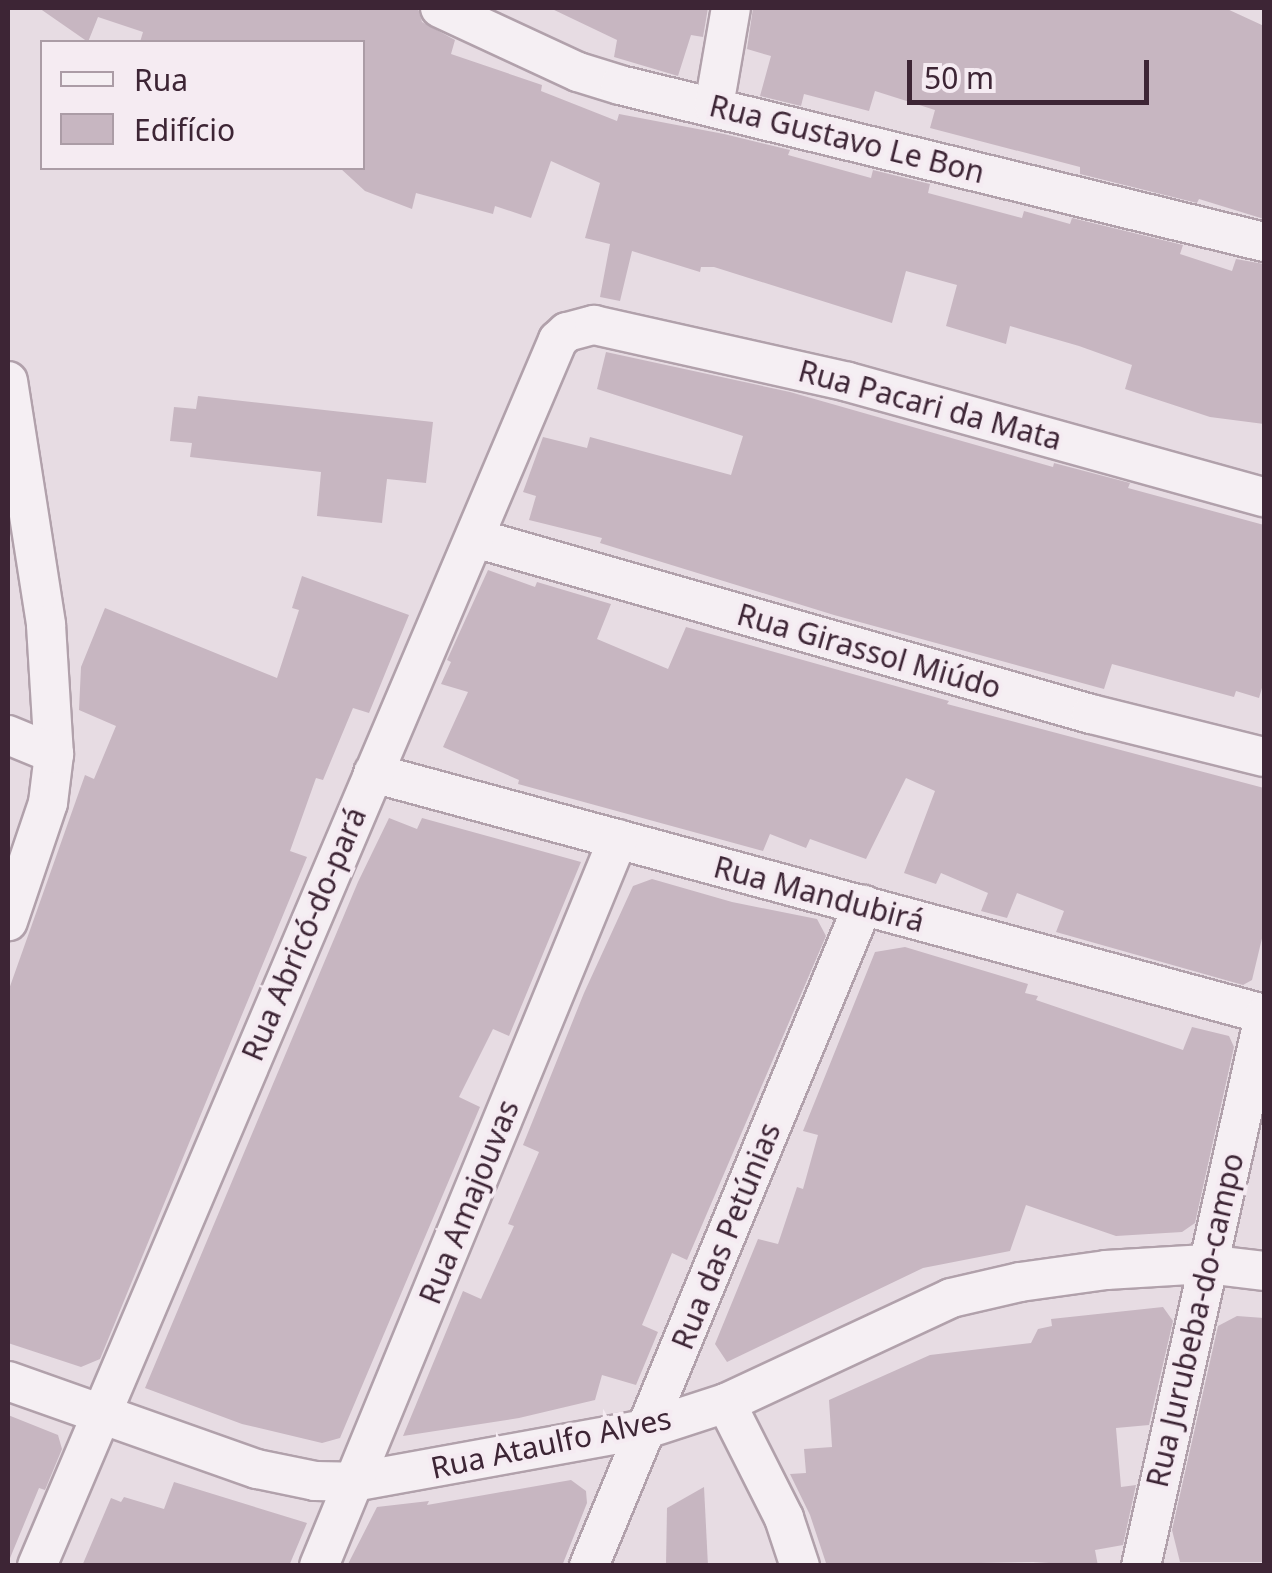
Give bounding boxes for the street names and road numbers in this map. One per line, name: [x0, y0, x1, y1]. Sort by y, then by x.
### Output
street label: Rua Gustavo Le Bon: [706, 87, 988, 191]
street label: Rua Pacari da Mata: [795, 353, 1065, 457]
street label: Rua Girassol Miúdo: [733, 596, 1005, 706]
street label: Rua Abricó-do-pará: [234, 802, 374, 1066]
street label: Rua Mandubirá: [710, 849, 928, 939]
street label: Rua Amajouvas: [412, 1095, 526, 1309]
street label: Rua das Petúnias: [664, 1117, 788, 1355]
street label: Rua Jurubeba-do-campo: [1139, 1149, 1251, 1491]
street label: Rua Ataulfo Alves: [428, 1400, 674, 1486]

